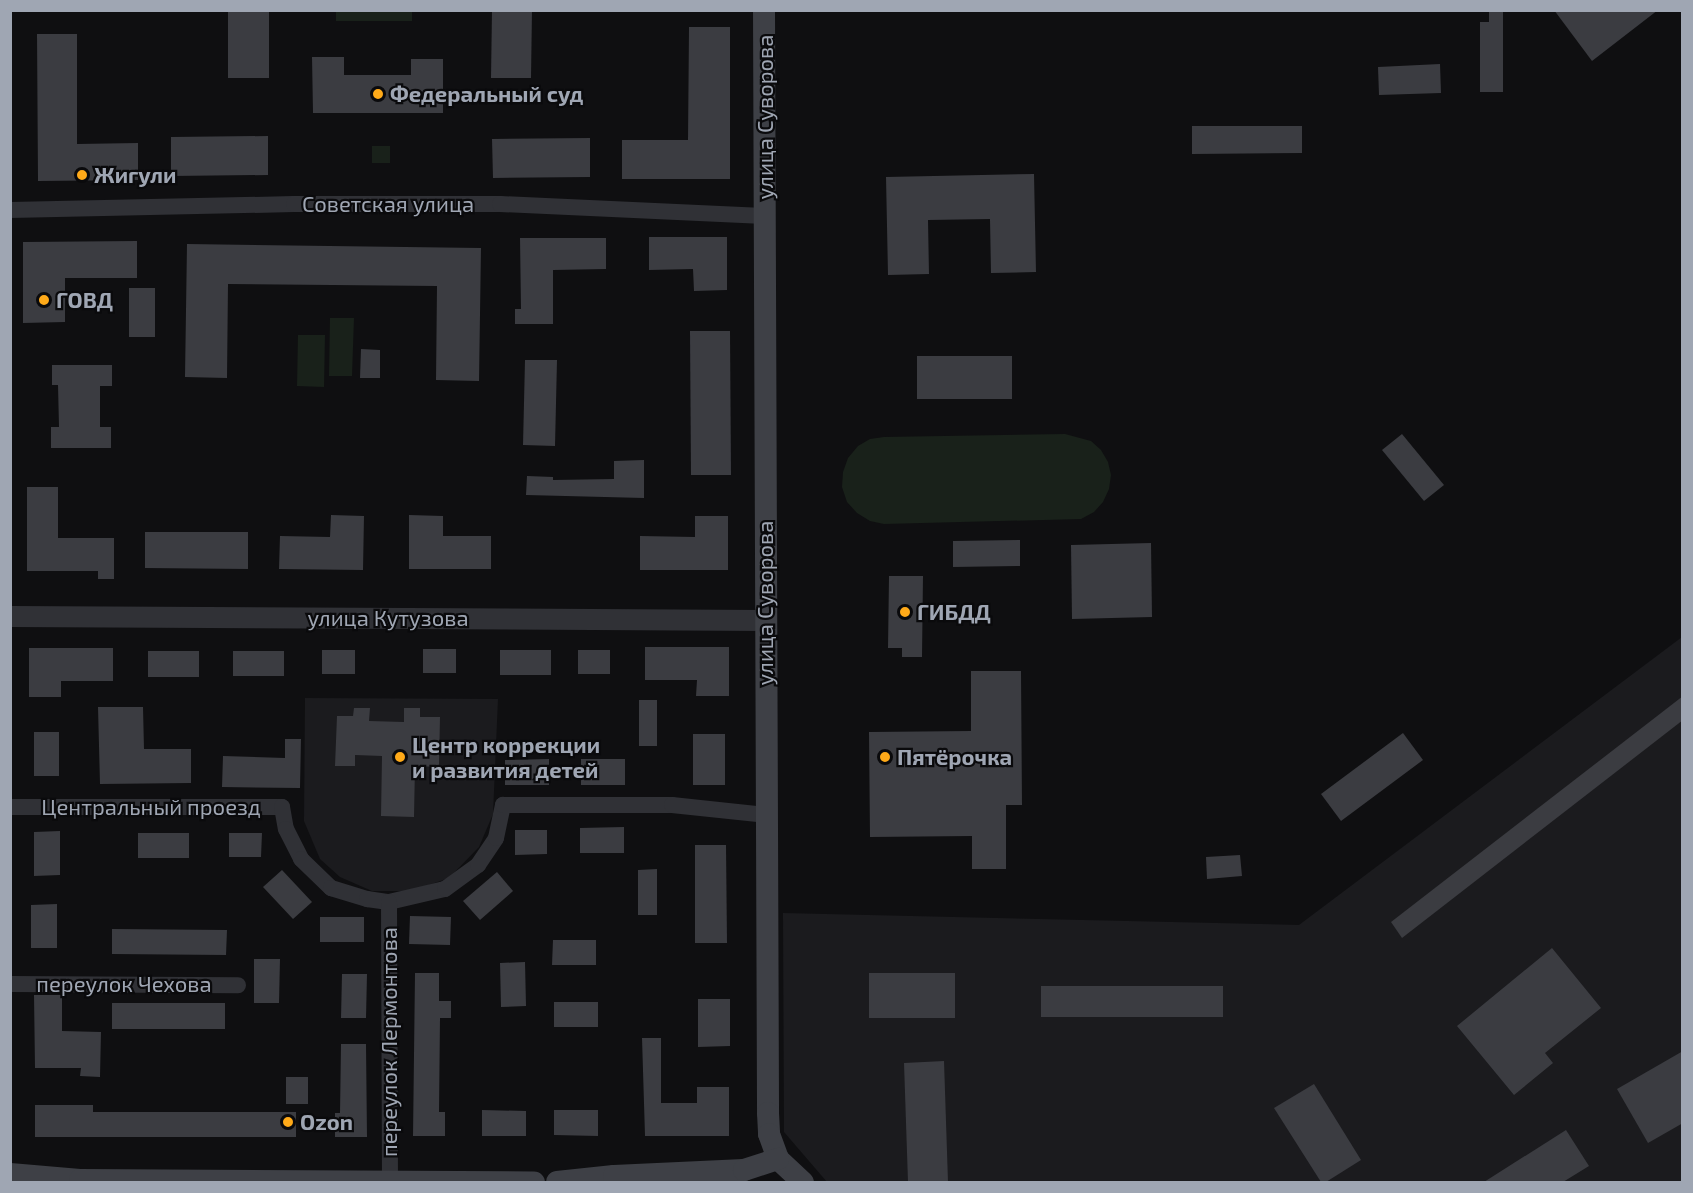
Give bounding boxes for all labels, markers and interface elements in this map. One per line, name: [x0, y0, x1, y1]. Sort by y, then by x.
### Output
street label: улица Суворова: [752, 35, 778, 199]
place label: Федеральный суд: [390, 81, 583, 107]
marker: Федеральный суд: [371, 87, 385, 101]
place label: Жигули: [94, 162, 177, 188]
marker: Жигули: [75, 168, 89, 182]
street label: Советская улица: [302, 191, 474, 217]
place label: ГОВД: [56, 287, 113, 313]
marker: ГОВД: [37, 293, 51, 307]
street label: улица Суворова: [752, 521, 778, 685]
place label: ГИБДД: [917, 599, 991, 625]
street label: улица Кутузова: [307, 605, 469, 631]
marker: ГИБДД: [898, 605, 912, 619]
place label: Центр коррекции и развития детей: [412, 731, 600, 782]
place label: Пятёрочка: [897, 744, 1012, 770]
marker: Центр коррекции и развития детей: [393, 750, 407, 764]
marker: Пятёрочка: [878, 750, 892, 764]
street label: Центральный проезд: [41, 794, 261, 820]
street label: переулок Лермонтова: [376, 927, 402, 1157]
street label: переулок Чехова: [36, 971, 212, 997]
place label: Ozon: [300, 1109, 353, 1135]
marker: Ozon: [281, 1115, 295, 1129]

